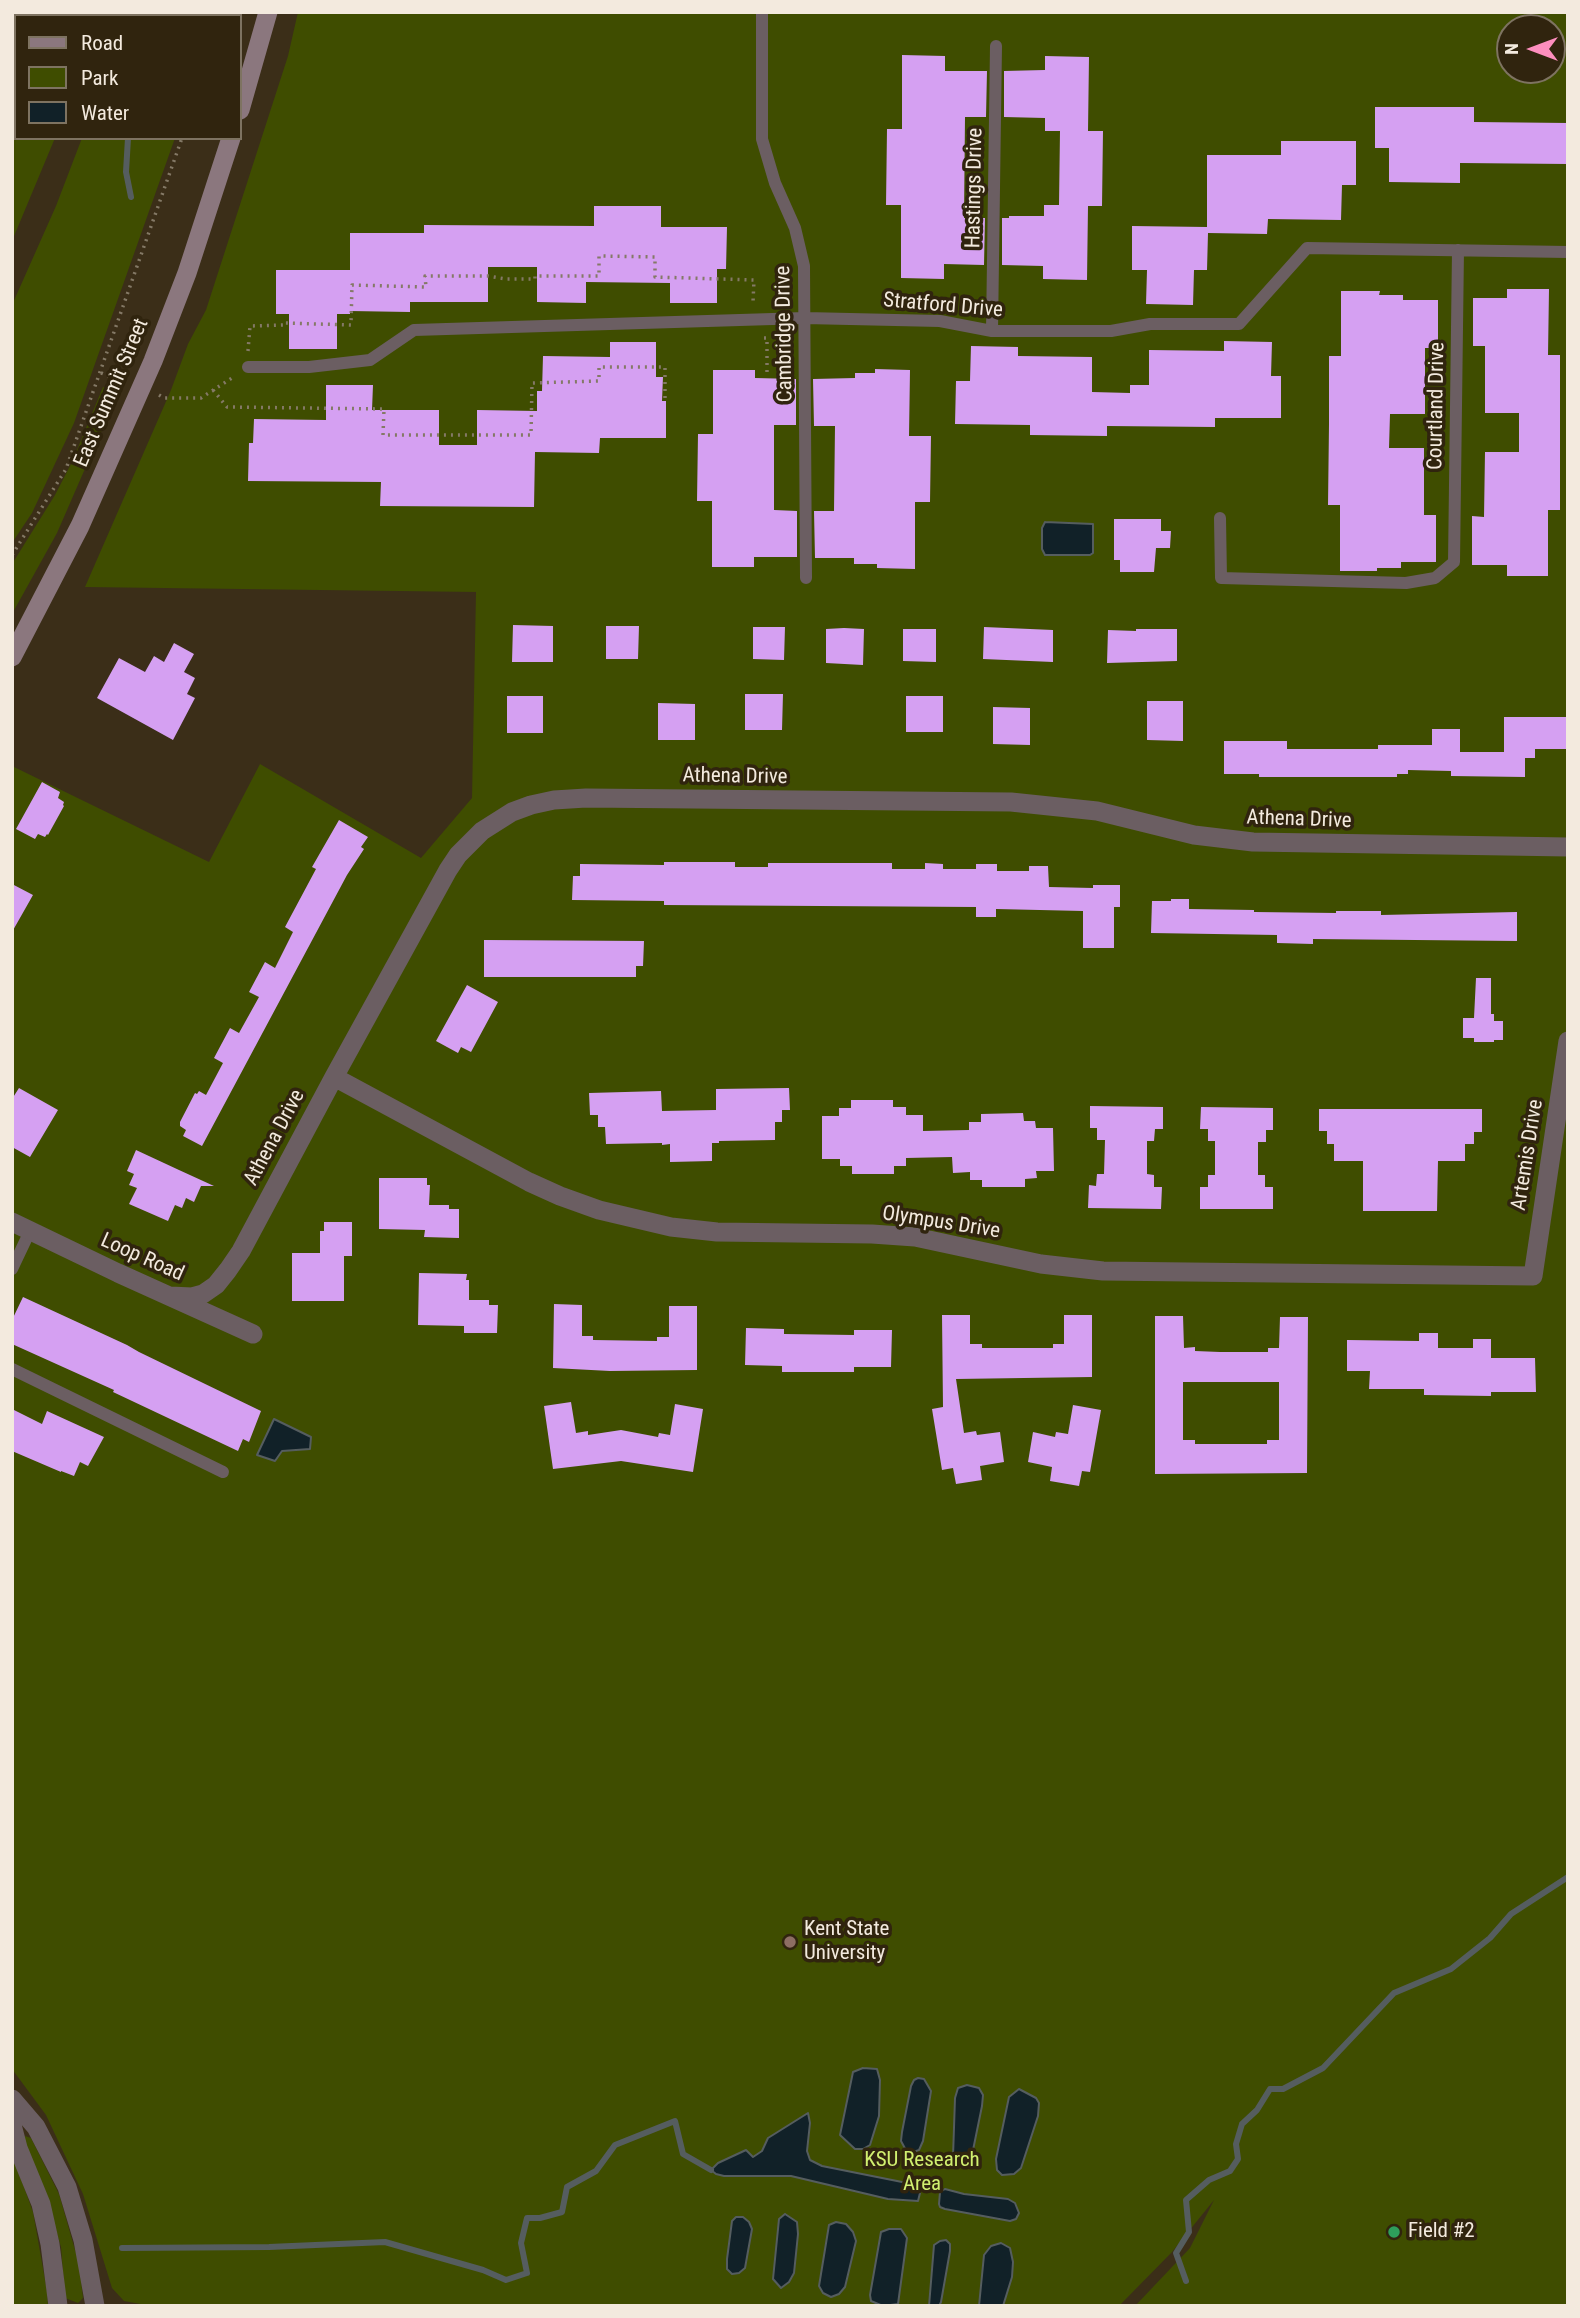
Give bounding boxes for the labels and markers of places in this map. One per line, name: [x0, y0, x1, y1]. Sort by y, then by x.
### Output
place label: Kent State University: [804, 1917, 889, 1967]
marker: Kent State University: [782, 1934, 798, 1950]
place label: Field #2: [1408, 2219, 1475, 2245]
marker: Field #2: [1386, 2224, 1402, 2240]

